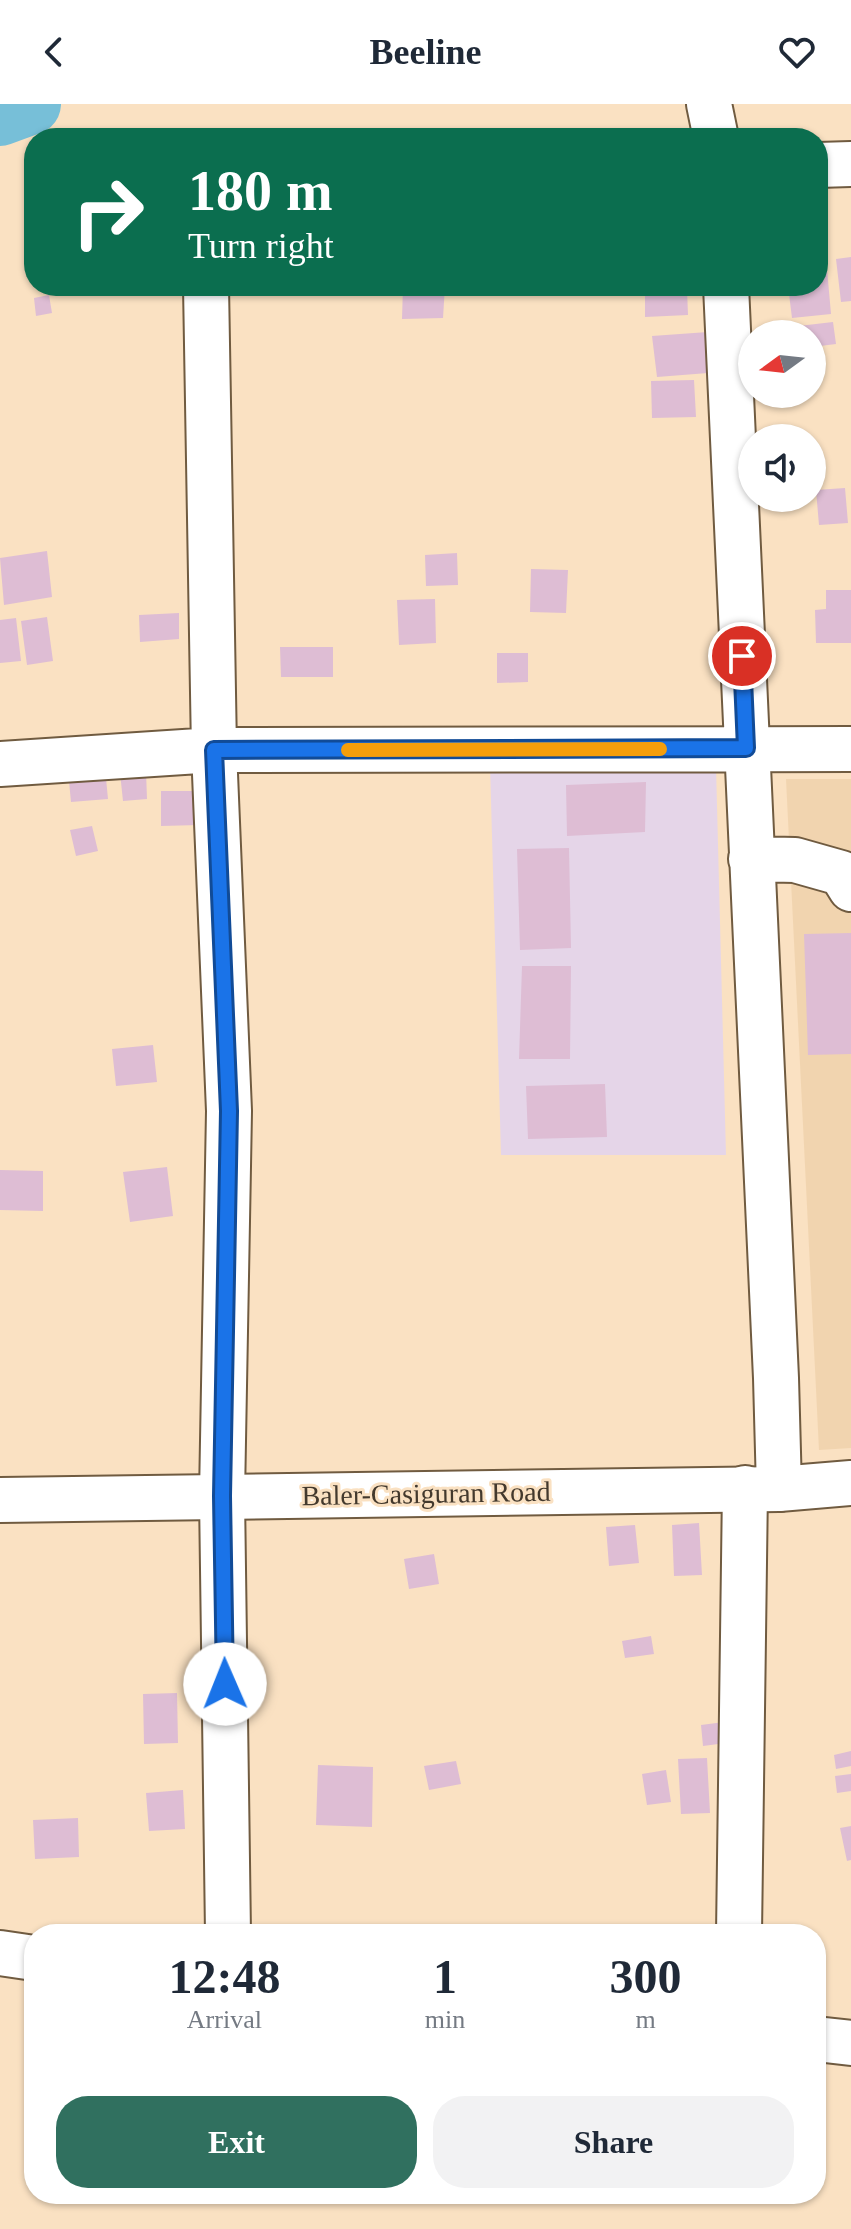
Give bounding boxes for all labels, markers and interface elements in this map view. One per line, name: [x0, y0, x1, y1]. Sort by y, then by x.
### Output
icon: back: [32, 30, 76, 74]
icon: heart: [775, 30, 819, 74]
text: Beeline: [370, 32, 481, 72]
icon: right: [56, 160, 160, 264]
text: 180 m: [188, 160, 333, 222]
text: Turn right: [188, 226, 334, 266]
north arrow: [738, 320, 826, 408]
map controls: [738, 320, 826, 512]
button: sound: [738, 424, 826, 512]
pin: [708, 622, 776, 690]
icon: arrive: [720, 634, 764, 678]
street label: Baler-Casiguran Road: [301, 1476, 551, 1511]
position arrow: [183, 1642, 267, 1726]
text: 12:48: [168, 1950, 280, 2003]
text: 1: [433, 1950, 457, 2003]
text: 300: [610, 1950, 682, 2003]
text: Arrival: [187, 2005, 262, 2034]
text: min: [425, 2005, 465, 2034]
text: m: [635, 2005, 656, 2034]
button: Exit: [56, 2096, 417, 2188]
button: Share: [433, 2096, 794, 2188]

